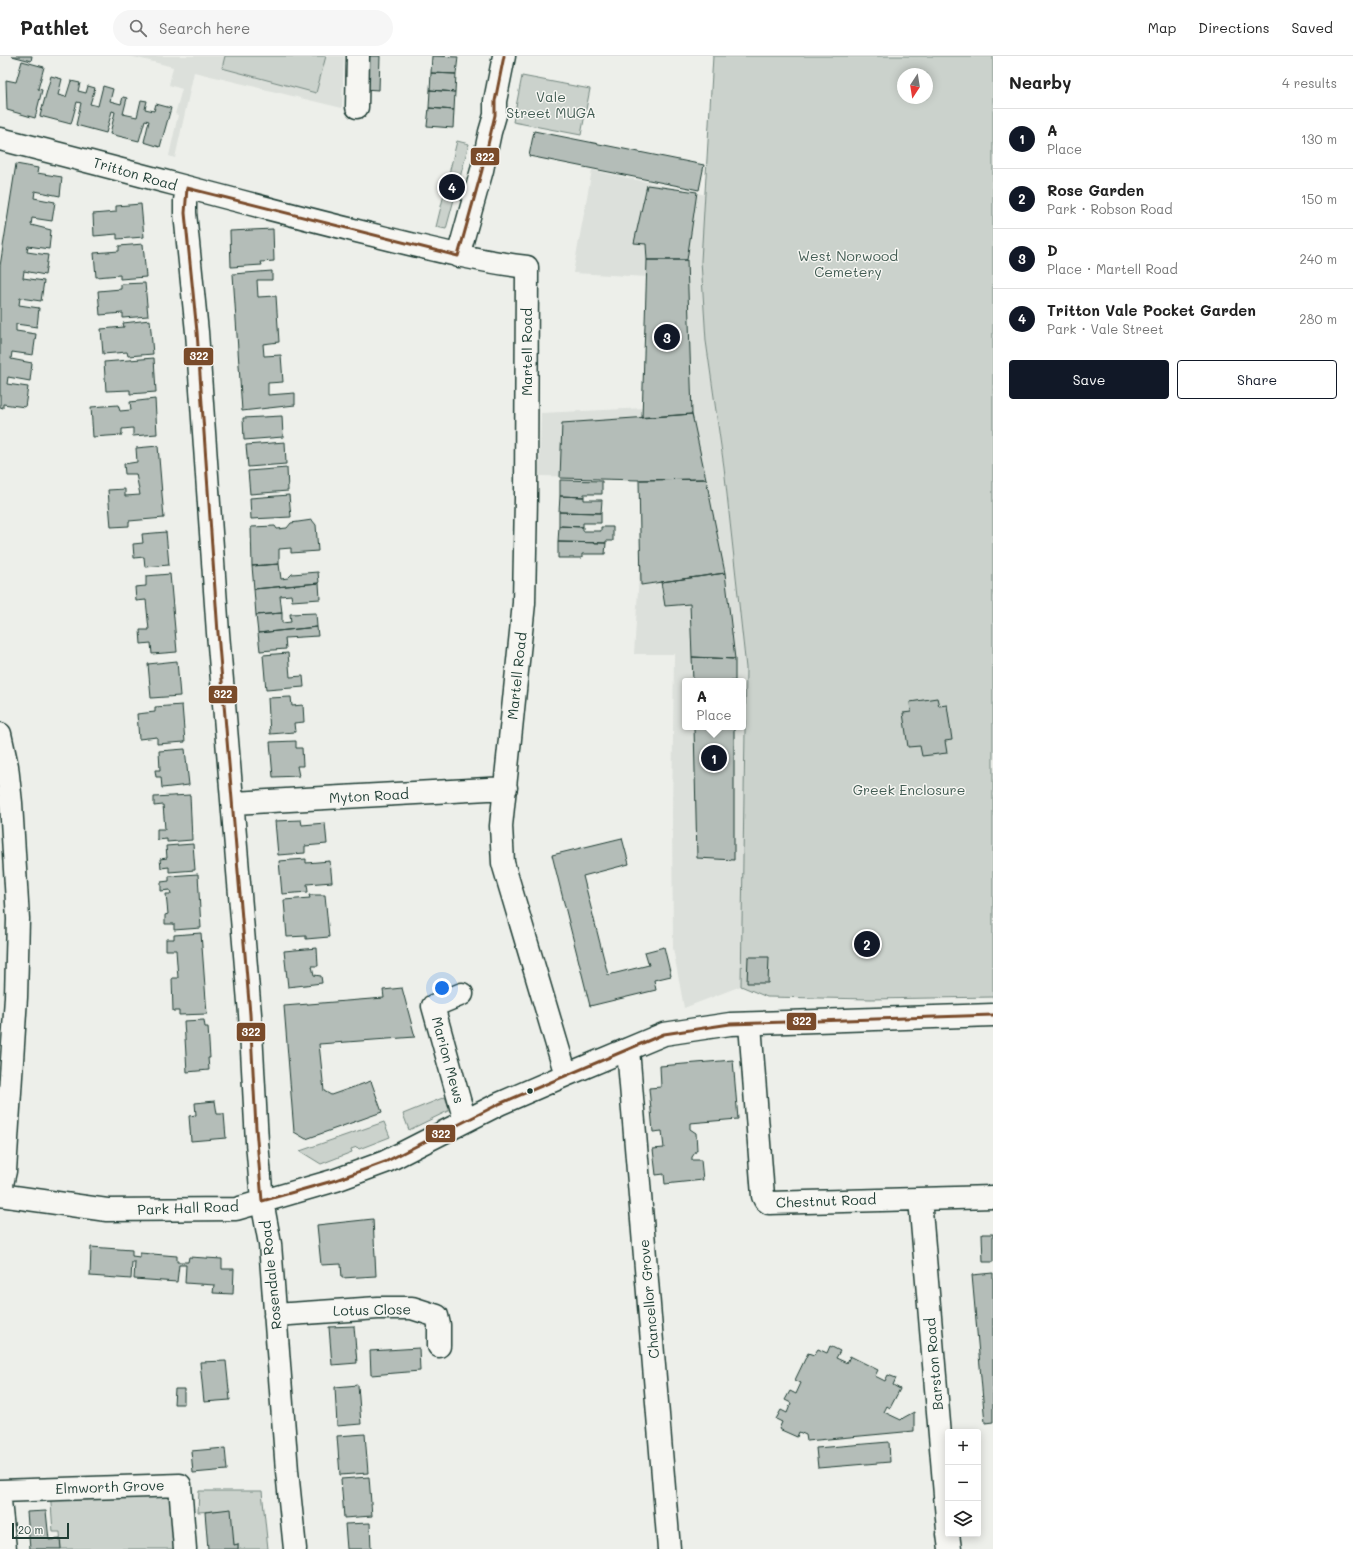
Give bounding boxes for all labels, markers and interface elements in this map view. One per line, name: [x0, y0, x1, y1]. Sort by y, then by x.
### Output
search box: [113, 10, 393, 46]
text: Pathlet: [20, 15, 89, 40]
icon: search: [127, 17, 149, 39]
text: Search here: [159, 18, 250, 38]
text: Map: [1148, 18, 1176, 37]
text: Directions: [1198, 18, 1269, 37]
text: Saved: [1291, 18, 1333, 37]
north arrow: [897, 68, 933, 104]
text: Nearby: [1009, 71, 1071, 93]
text: 4 results: [1282, 74, 1337, 91]
park label: Vale Street MUGA: [506, 87, 596, 122]
text: A: [1047, 120, 1057, 140]
text: 1: [1019, 130, 1025, 147]
text: 130 m: [1301, 130, 1337, 147]
text: Place: [1047, 140, 1082, 157]
line badge: 322: [470, 147, 500, 166]
text: 322: [476, 149, 494, 164]
street label: Tritton Road: [91, 152, 180, 195]
pin: 4: [439, 172, 465, 202]
text: Rose Garden: [1047, 180, 1144, 200]
text: 2: [1018, 190, 1026, 207]
text: 150 m: [1301, 190, 1337, 207]
text: Park · Robson Road: [1047, 200, 1173, 217]
text: D: [1047, 240, 1058, 260]
park label: West Norwood Cemetery: [798, 246, 898, 281]
text: 3: [1018, 250, 1026, 267]
text: 240 m: [1300, 250, 1337, 267]
text: Place · Martell Road: [1047, 260, 1178, 277]
text: Tritton Vale Pocket Garden: [1047, 300, 1256, 320]
street label: Martell Road: [517, 308, 536, 396]
text: 4: [1018, 310, 1026, 327]
text: 280 m: [1299, 310, 1337, 327]
text: Park · Vale Street: [1047, 320, 1164, 337]
pin: 3: [654, 322, 680, 352]
line badge: 322: [183, 347, 214, 366]
text: 322: [190, 348, 208, 363]
button: Save: [1009, 360, 1169, 399]
button: Share: [1177, 360, 1337, 399]
street label: Martell Road: [502, 631, 531, 721]
popup: [682, 678, 746, 730]
line badge: 322: [208, 685, 238, 704]
text: 322: [214, 686, 232, 701]
text: A: [697, 686, 707, 706]
text: Place: [697, 706, 732, 723]
pin: 1: [701, 743, 727, 773]
park label: Greek Enclosure: [853, 780, 965, 799]
street label: Myton Road: [329, 784, 410, 807]
pin: 2: [854, 929, 880, 959]
your location: [432, 978, 452, 998]
line badge: 322: [786, 1012, 817, 1031]
text: 322: [793, 1013, 811, 1028]
street label: Marion Mews: [428, 1014, 469, 1105]
line badge: 322: [236, 1022, 266, 1042]
text: 322: [242, 1024, 260, 1039]
unlabelled marker: [525, 1086, 535, 1096]
line badge: 322: [425, 1124, 456, 1143]
text: 322: [432, 1126, 450, 1141]
street label: Chestnut Road: [775, 1189, 877, 1212]
street label: Park Hall Road: [137, 1196, 239, 1219]
street label: Rosendale Road: [255, 1219, 286, 1331]
street label: Chancellor Grove: [634, 1238, 663, 1360]
street label: Lotus Close: [333, 1299, 411, 1320]
street label: Barston Road: [920, 1317, 947, 1411]
map controls: [945, 1429, 981, 1537]
button: +: [945, 1429, 981, 1465]
button: −: [945, 1465, 981, 1501]
street label: Elmworth Grove: [55, 1475, 165, 1498]
button: layers: [945, 1501, 981, 1537]
scale bar: [12, 1521, 69, 1540]
text: 20 m: [18, 1522, 43, 1537]

